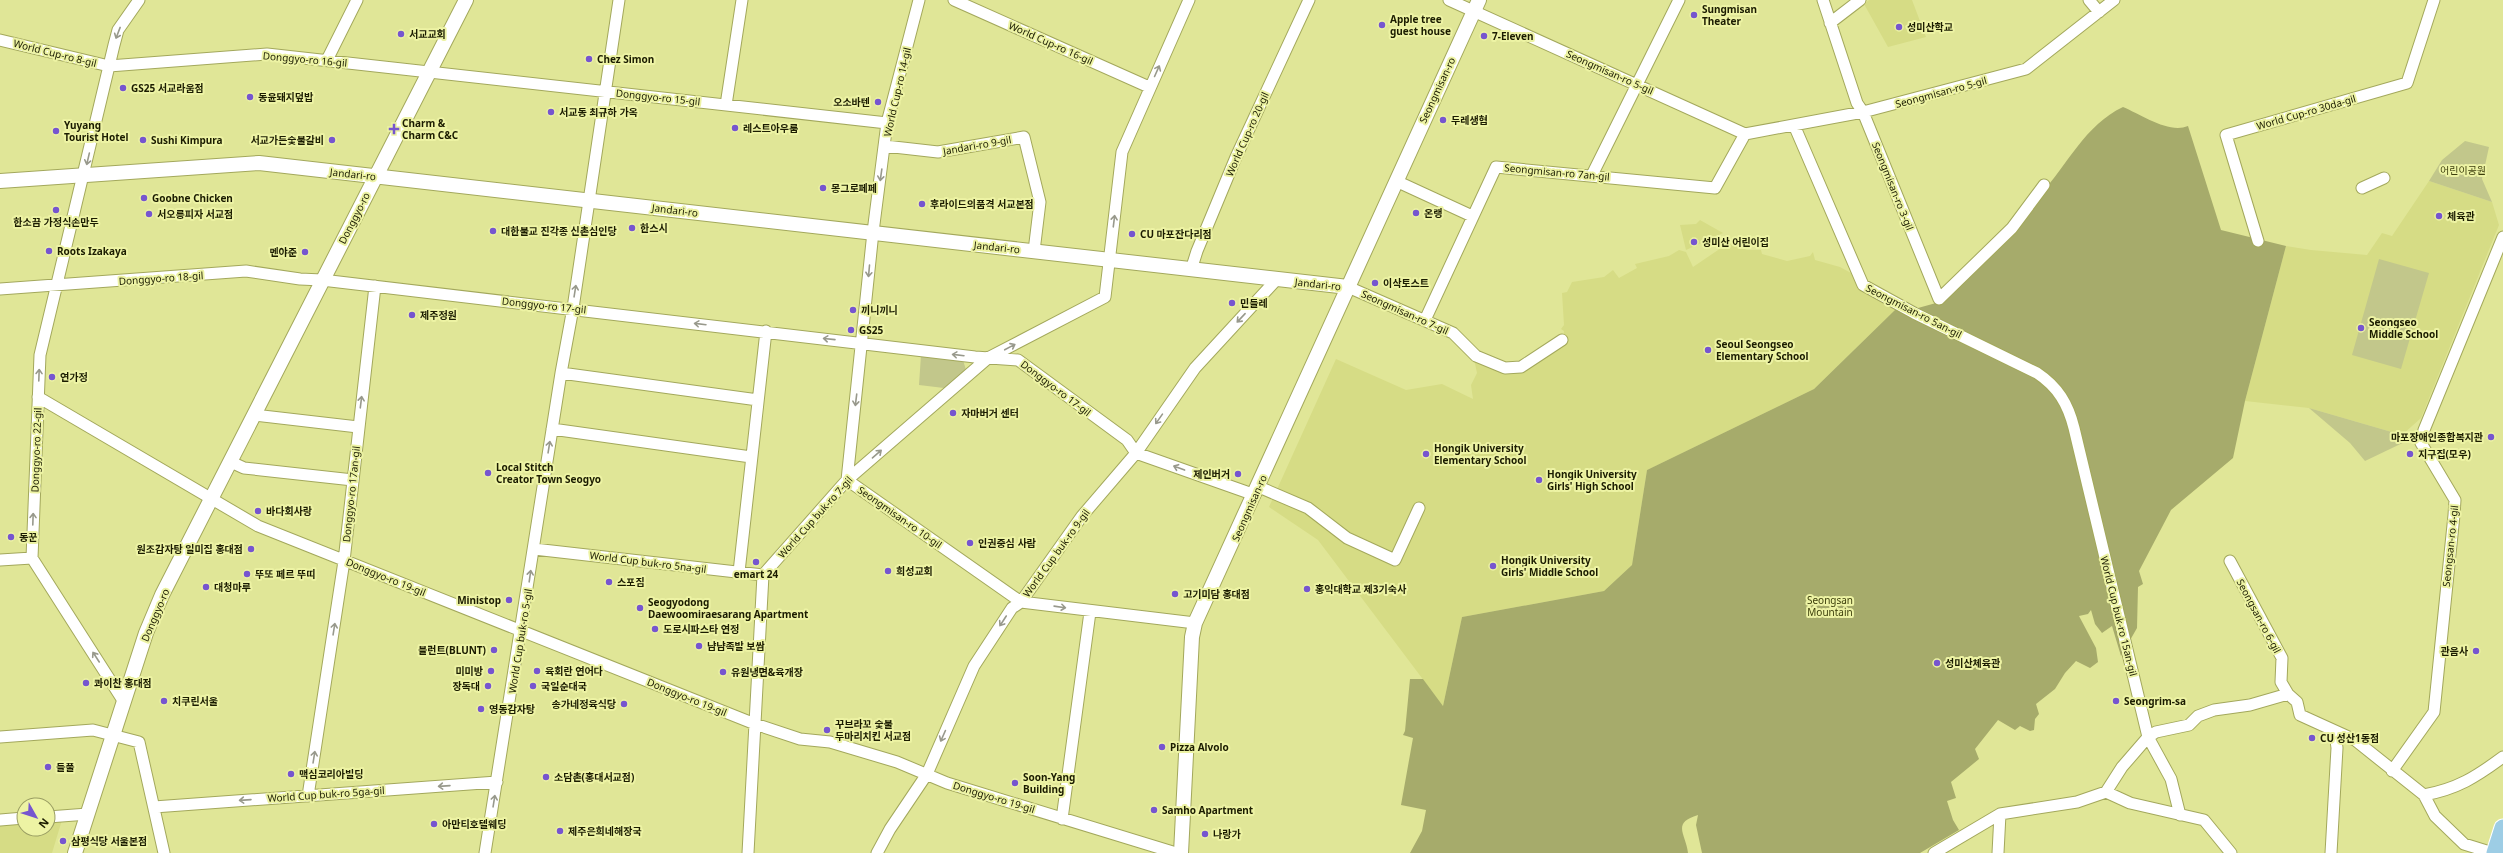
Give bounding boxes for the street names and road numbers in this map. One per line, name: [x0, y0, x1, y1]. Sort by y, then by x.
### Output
street label: World Cup-ro 16-gil: [1007, 18, 1095, 68]
street label: World Cup-ro 8-gil: [12, 36, 98, 70]
street label: World Cup-ro 14-gil: [880, 46, 914, 138]
street label: Seongmisan-ro 5-gil: [1564, 46, 1656, 98]
street label: Donggyo-ro 16-gil: [262, 48, 348, 70]
street label: Seongmisan-ro: [1416, 55, 1458, 125]
street label: Seongmisan-ro 5-gil: [1894, 73, 1988, 111]
street label: Donggyo-ro 15-gil: [615, 86, 701, 108]
street label: World Cup-ro 20-gil: [1222, 90, 1272, 178]
street label: World Cup-ro 30da-gil: [2255, 91, 2357, 133]
street label: Jandari-ro 9-gil: [941, 132, 1012, 158]
street label: Seongmisan-ro 3-gil: [1869, 140, 1917, 232]
street label: Seongmisan-ro 7an-gil: [1504, 160, 1610, 184]
street label: Jandari-ro: [328, 165, 377, 183]
street label: Donggyo-ro: [335, 190, 373, 246]
street label: Jandari-ro: [650, 200, 699, 220]
street label: Jandari-ro: [972, 238, 1021, 256]
street label: Donggyo-ro 18-gil: [118, 268, 204, 288]
street label: Jandari-ro: [1293, 275, 1342, 293]
street label: Seongmisan-ro 5an-gil: [1864, 281, 1964, 341]
street label: Seongmisan-ro 7-gil: [1359, 286, 1451, 338]
street label: Donggyo-ro 17-gil: [501, 294, 587, 316]
street label: Donggyo-ro 17-gil: [1018, 357, 1094, 419]
street label: Donggyo-ro 22-gil: [28, 407, 44, 493]
street label: Donggyo-ro 17an-gil: [339, 445, 363, 543]
street label: World Cup buk-ro 7-gil: [774, 473, 856, 561]
street label: Seongmisan-ro: [1228, 473, 1270, 543]
street label: Seongmisan-ro 10-gil: [855, 483, 945, 551]
street label: Seongsan-ro 4-gil: [2439, 504, 2461, 588]
street label: World Cup buk-ro 9-gil: [1019, 506, 1093, 600]
street label: World Cup buk-ro 5na-gil: [589, 548, 707, 576]
street label: Donggyo-ro 19-gil: [344, 555, 428, 599]
street label: World Cup buk-ro 15an-gil: [2097, 555, 2141, 677]
street label: Seongsan-ro 6-gil: [2234, 576, 2284, 656]
street label: Donggyo-ro: [138, 586, 172, 644]
street label: World Cup buk-ro 5-gil: [505, 588, 535, 694]
street label: Donggyo-ro 19-gil: [645, 675, 729, 719]
street label: Donggyo-ro 19-gil: [951, 778, 1037, 816]
street label: World Cup buk-ro 5ga-gil: [267, 783, 385, 805]

